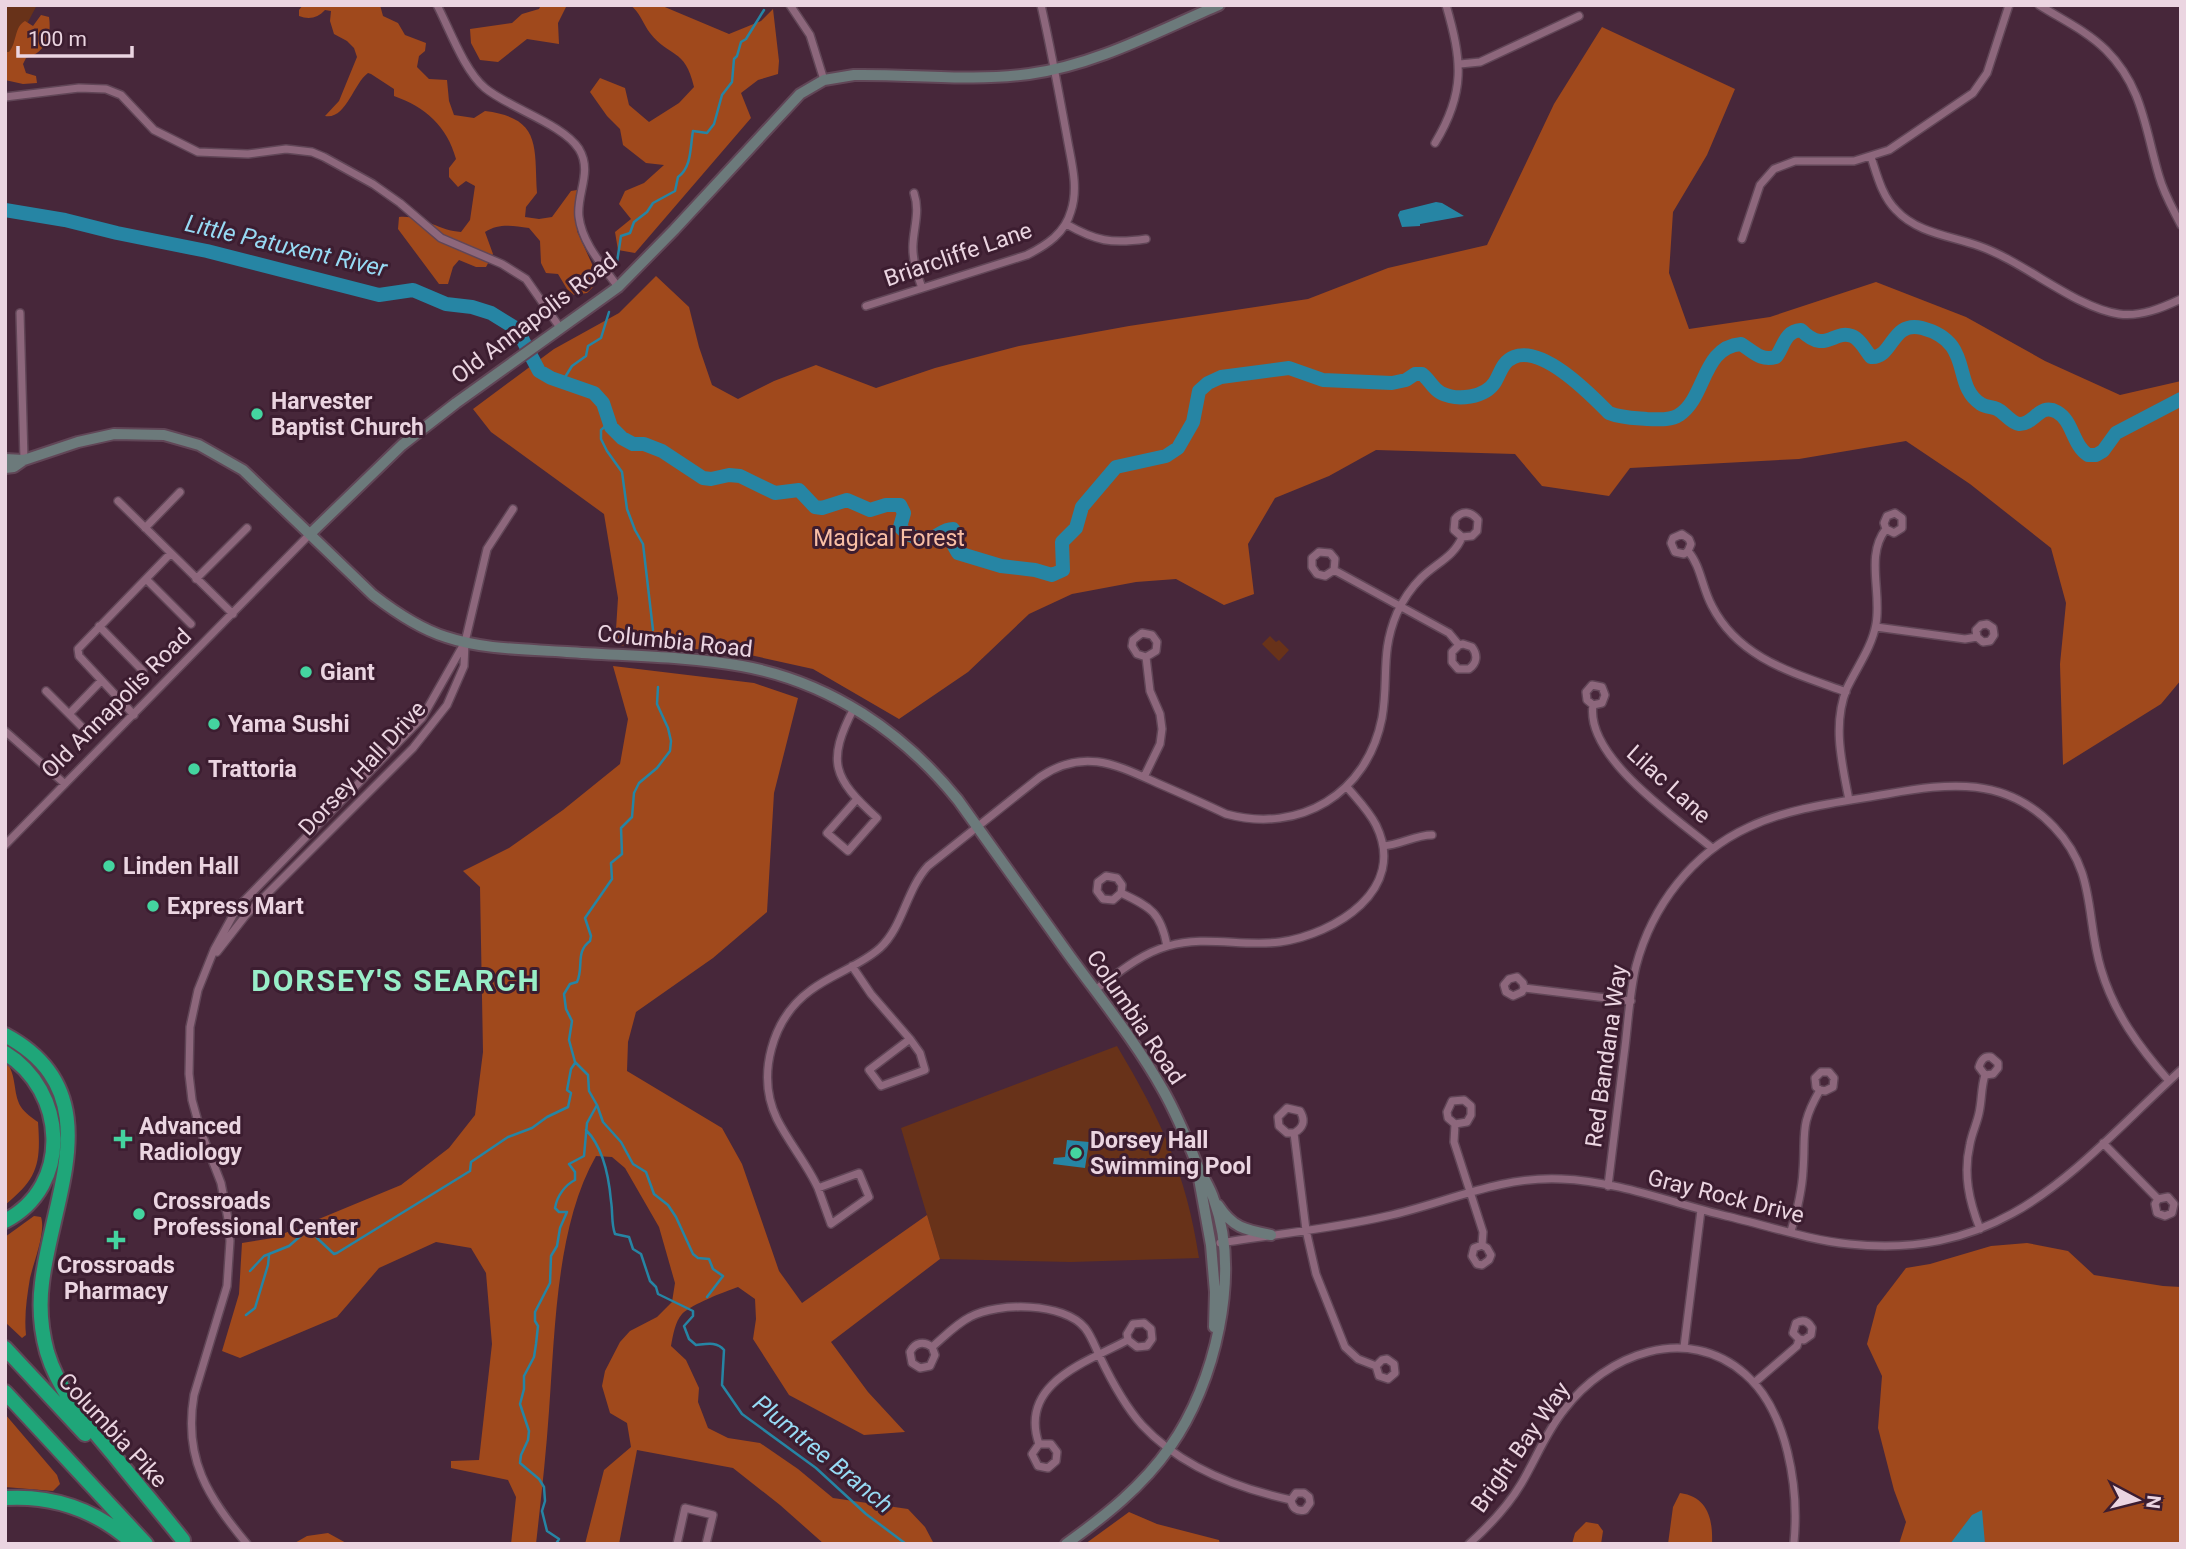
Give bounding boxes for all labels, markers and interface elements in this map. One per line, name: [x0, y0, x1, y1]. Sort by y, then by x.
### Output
scale bar: [18, 14, 131, 58]
text: 100 m: [28, 27, 87, 51]
water label: Little Patuxent River: [182, 209, 391, 283]
street label: Briarcliffe Lane: [881, 217, 1036, 292]
street label: Old Annapolis Road: [446, 247, 623, 390]
place label: Harvester Baptist Church: [271, 388, 424, 441]
marker: Harvester Baptist Church: [249, 406, 265, 422]
park label: Magical Forest: [813, 525, 965, 552]
street label: Columbia Road: [596, 620, 754, 663]
street label: Old Annapolis Road: [36, 623, 197, 784]
place label: Giant: [320, 659, 375, 686]
marker: Giant: [298, 664, 314, 680]
street label: Dorsey Hall Drive: [293, 696, 432, 841]
place label: Yama Sushi: [228, 711, 350, 738]
marker: Yama Sushi: [206, 716, 222, 732]
street label: Lilac Lane: [1621, 740, 1716, 829]
place label: Trattoria: [208, 756, 297, 783]
marker: Trattoria: [186, 761, 202, 777]
place label: Linden Hall: [123, 853, 239, 880]
marker: Linden Hall: [101, 858, 117, 874]
place label: Express Mart: [167, 893, 304, 920]
marker: Express Mart: [145, 898, 161, 914]
street label: Columbia Road: [1081, 945, 1190, 1090]
district label: DORSEY'S SEARCH: [251, 963, 541, 998]
street label: Red Bandana Way: [1580, 963, 1633, 1149]
place label: Advanced Radiology: [139, 1113, 242, 1166]
place label: Dorsey Hall Swimming Pool: [1090, 1127, 1252, 1180]
marker: Advanced Radiology: [113, 1129, 133, 1149]
marker: Dorsey Hall Swimming Pool: [1068, 1145, 1084, 1161]
street label: Gray Rock Drive: [1645, 1164, 1807, 1229]
place label: Crossroads Professional Center: [153, 1188, 359, 1241]
marker: Crossroads Professional Center: [131, 1206, 147, 1222]
marker: Crossroads Pharmacy: [108, 1232, 124, 1248]
place label: Crossroads Pharmacy: [57, 1252, 175, 1305]
street label: Columbia Pike: [53, 1367, 173, 1493]
street label: Bright Bay Way: [1465, 1377, 1575, 1518]
water label: Plumtree Branch: [747, 1389, 899, 1519]
north arrow: [2102, 1465, 2172, 1535]
text: N: [2141, 1494, 2166, 1510]

